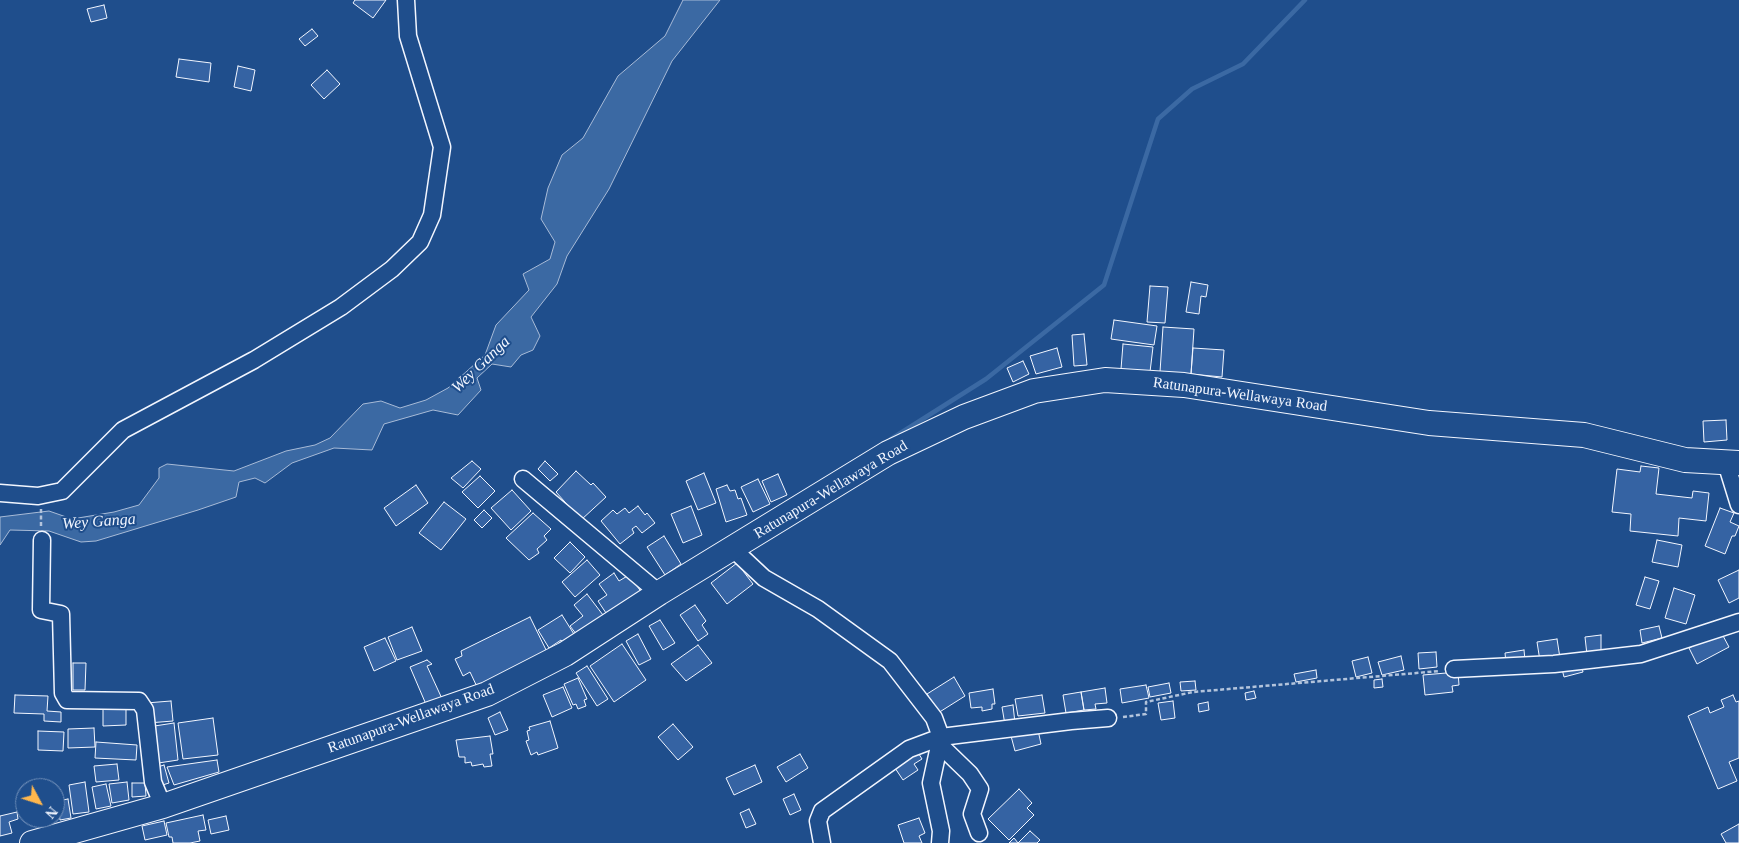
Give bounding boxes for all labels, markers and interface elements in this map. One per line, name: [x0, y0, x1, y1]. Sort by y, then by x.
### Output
water label: Wey Ganga: [448, 333, 514, 397]
street label: Ratunapura-Wellawaya Road: [1152, 374, 1328, 416]
street label: Ratunapura-Wellawaya Road: [751, 437, 911, 543]
water label: Wey Ganga: [62, 510, 136, 534]
street label: Ratunapura-Wellawaya Road: [325, 680, 497, 758]
north arrow: [15, 778, 65, 828]
text: N: [42, 804, 60, 821]

